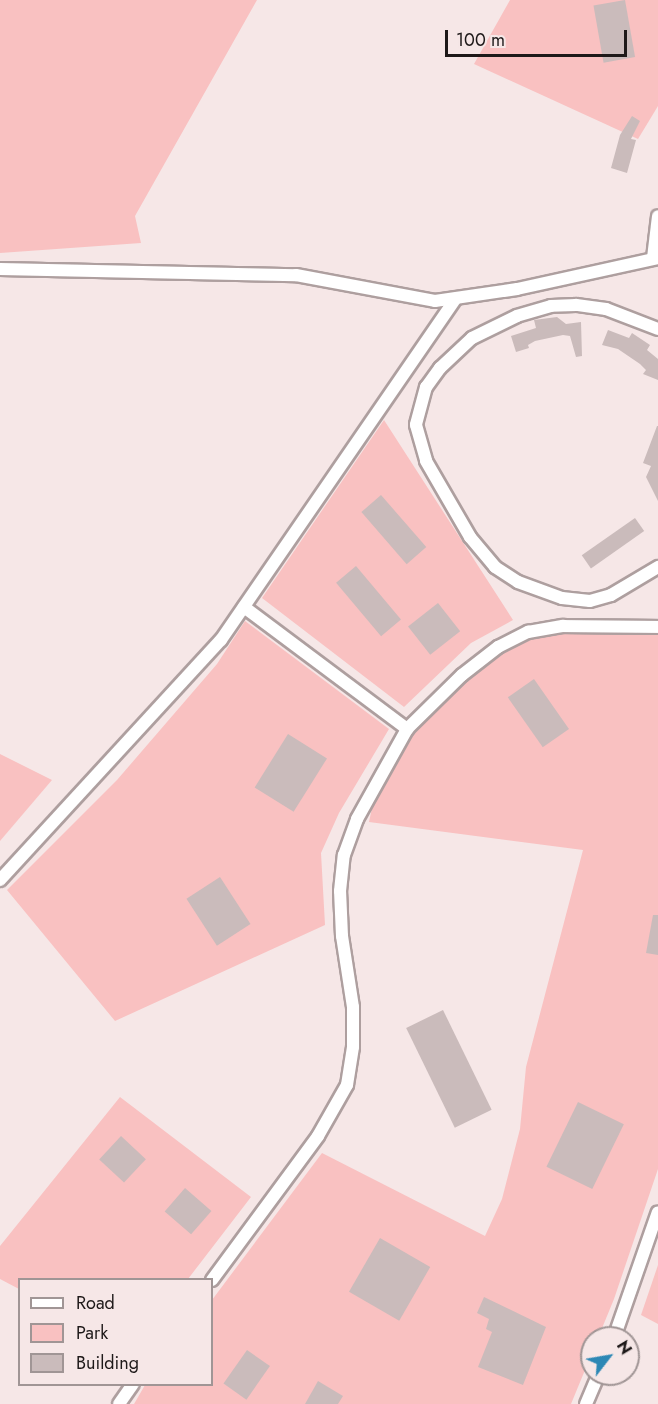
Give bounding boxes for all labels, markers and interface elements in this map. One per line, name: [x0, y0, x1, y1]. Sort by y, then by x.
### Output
scale bar: [448, 18, 630, 56]
text: 100 m: [456, 27, 505, 53]
legend: [18, 1278, 213, 1386]
text: Road: [76, 1290, 115, 1316]
text: Park: [76, 1320, 108, 1346]
north arrow: [580, 1326, 640, 1386]
text: N: [611, 1336, 637, 1359]
text: Building: [76, 1350, 139, 1376]

